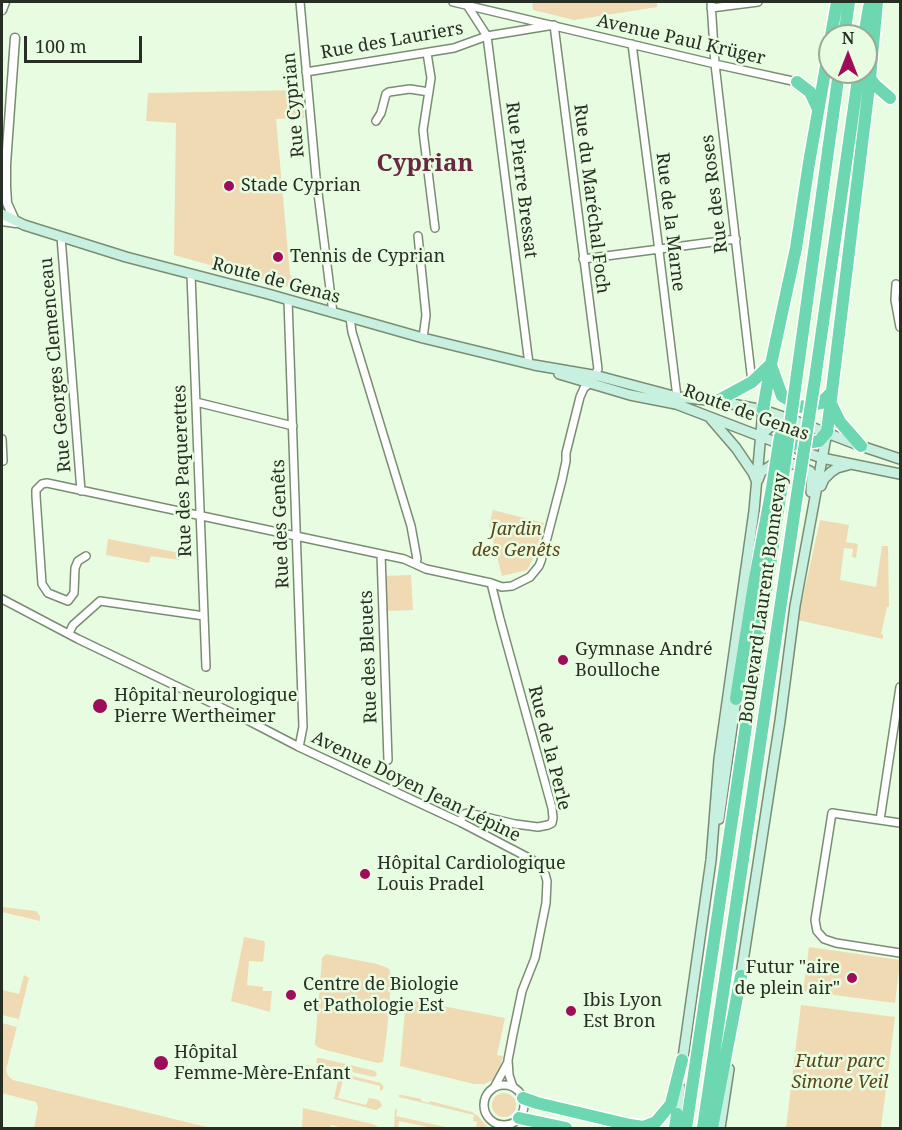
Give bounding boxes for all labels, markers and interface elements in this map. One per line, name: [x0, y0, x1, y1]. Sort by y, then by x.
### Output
street label: Avenue Paul Krüger: [595, 10, 767, 70]
street label: Rue des Lauriers: [319, 18, 465, 64]
scale bar: [27, 24, 146, 62]
north arrow: [818, 24, 878, 84]
text: N: [842, 27, 854, 49]
text: 100 m: [35, 34, 87, 58]
street label: Rue Cyprian: [279, 51, 309, 159]
street label: Rue Pierre Bressat: [501, 100, 541, 260]
street label: Rue du Maréchal Foch: [569, 103, 613, 295]
street label: Rue des Roses: [697, 134, 733, 254]
district label: Cyprian: [377, 150, 473, 178]
street label: Rue de la Marne: [651, 151, 689, 293]
place label: Stade Cyprian: [241, 175, 361, 197]
marker: Stade Cyprian: [222, 179, 236, 193]
place label: Tennis de Cyprian: [290, 246, 445, 268]
marker: Tennis de Cyprian: [271, 250, 285, 264]
street label: Route de Genas: [209, 253, 343, 309]
street label: Rue Georges Clemenceau: [36, 257, 76, 473]
street label: Route de Genas: [680, 380, 812, 446]
street label: Rue des Paquerettes: [169, 384, 197, 558]
street label: Rue des Genêts: [268, 459, 294, 589]
street label: Boulevard Laurent Bonnevay: [736, 472, 792, 724]
park label: Jardin des Genêts: [472, 519, 560, 562]
street label: Rue des Bleuets: [356, 590, 382, 724]
place label: Gymnase André Boulloche: [575, 639, 713, 682]
marker: Gymnase André Boulloche: [556, 653, 570, 667]
street label: Rue de la Perle: [523, 684, 575, 812]
place label: Hôpital neurologique Pierre Wertheimer: [114, 685, 297, 728]
marker: Hôpital neurologique Pierre Wertheimer: [91, 697, 109, 715]
street label: Avenue Doyen Jean Lépine: [308, 727, 524, 847]
place label: Hôpital Cardiologique Louis Pradel: [377, 853, 566, 896]
marker: Hôpital Cardiologique Louis Pradel: [358, 867, 372, 881]
place label: Futur "aire de plein air": [735, 957, 840, 1000]
marker: Futur "aire de plein air": [845, 971, 859, 985]
place label: Centre de Biologie et Pathologie Est: [303, 974, 459, 1016]
marker: Centre de Biologie et Pathologie Est: [284, 988, 298, 1002]
place label: Ibis Lyon Est Bron: [583, 990, 662, 1032]
marker: Ibis Lyon Est Bron: [564, 1004, 578, 1018]
place label: Hôpital Femme-Mère-Enfant: [174, 1042, 351, 1084]
park label: Futur parc Simone Veil: [792, 1051, 888, 1094]
marker: Hôpital Femme-Mère-Enfant: [152, 1054, 170, 1072]

